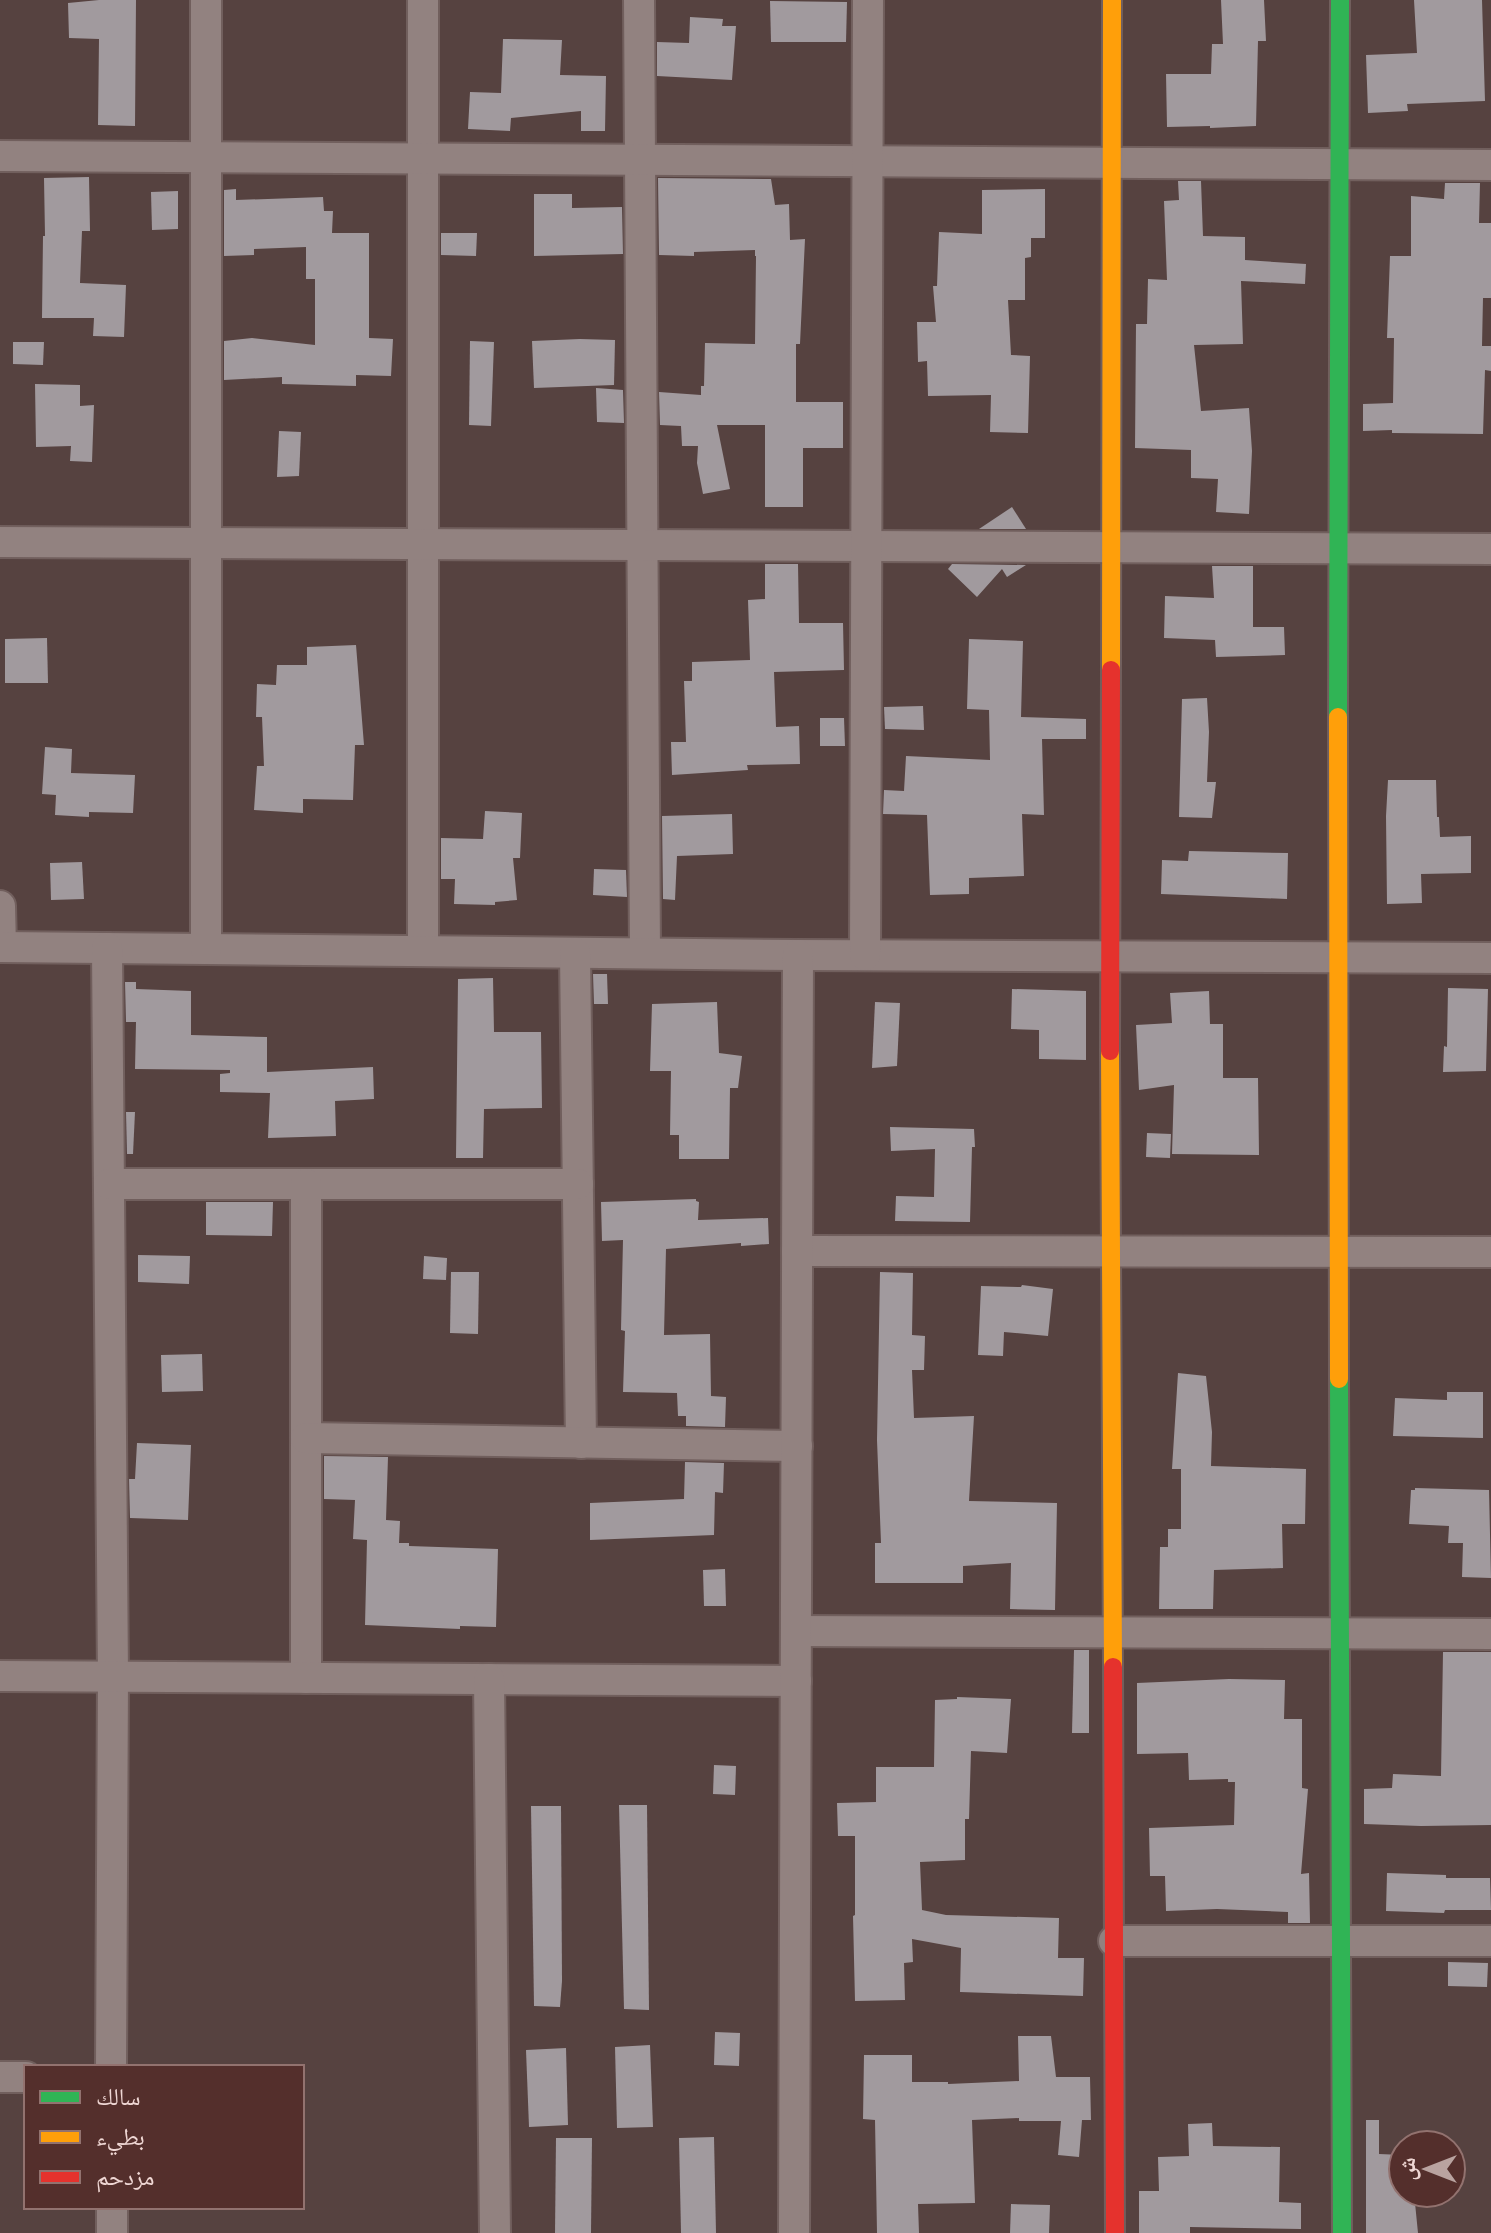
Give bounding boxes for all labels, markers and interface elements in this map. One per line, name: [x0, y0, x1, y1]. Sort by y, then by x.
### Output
legend: [24, 2065, 304, 2209]
text: سالك: [96, 2080, 141, 2113]
text: بطيء: [96, 2120, 145, 2156]
north arrow: [1387, 2129, 1467, 2209]
text: ش: [1392, 2157, 1423, 2181]
text: مزدحم: [96, 2160, 155, 2193]

